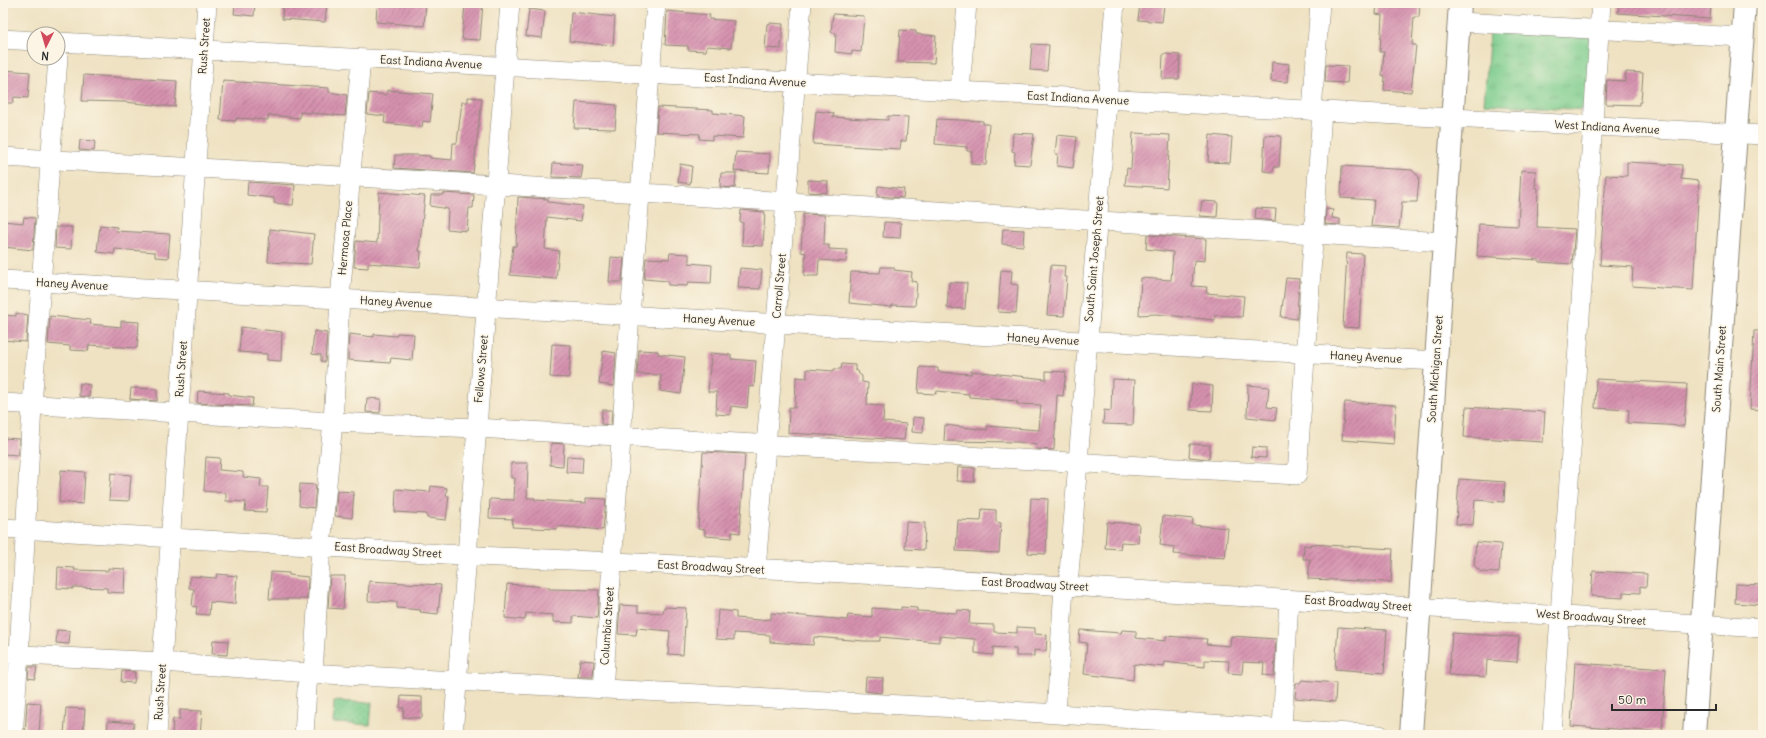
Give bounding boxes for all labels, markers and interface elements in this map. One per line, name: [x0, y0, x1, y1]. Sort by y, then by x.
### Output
street label: Rush Street: [195, 17, 213, 75]
north arrow: [26, 26, 66, 66]
text: N: [41, 49, 50, 63]
street label: East Indiana Avenue: [380, 52, 483, 72]
street label: East Indiana Avenue: [704, 70, 807, 90]
street label: East Indiana Avenue: [1027, 88, 1130, 108]
street label: West Indiana Avenue: [1554, 117, 1660, 137]
street label: South Saint Joseph Street: [1082, 195, 1106, 322]
street label: Hermosa Place: [335, 200, 355, 276]
street label: Carroll Street: [769, 253, 789, 319]
street label: Haney Avenue: [36, 275, 108, 293]
street label: Haney Avenue: [360, 293, 432, 311]
street label: Haney Avenue: [683, 311, 755, 329]
street label: South Michigan Street: [1424, 314, 1446, 423]
street label: South Main Street: [1709, 325, 1729, 413]
street label: Haney Avenue: [1007, 330, 1079, 348]
street label: Fellows Street: [471, 334, 491, 404]
street label: Rush Street: [172, 340, 190, 398]
street label: Haney Avenue: [1330, 348, 1402, 366]
street label: East Broadway Street: [334, 539, 442, 561]
street label: East Broadway Street: [657, 557, 765, 577]
street label: East Broadway Street: [981, 574, 1089, 594]
street label: Columbia Street: [597, 586, 617, 666]
street label: East Broadway Street: [1304, 592, 1412, 614]
street label: West Broadway Street: [1535, 606, 1647, 628]
street label: Rush Street: [151, 663, 169, 721]
scale bar: [1612, 686, 1716, 712]
text: 50 m: [1618, 692, 1647, 707]

